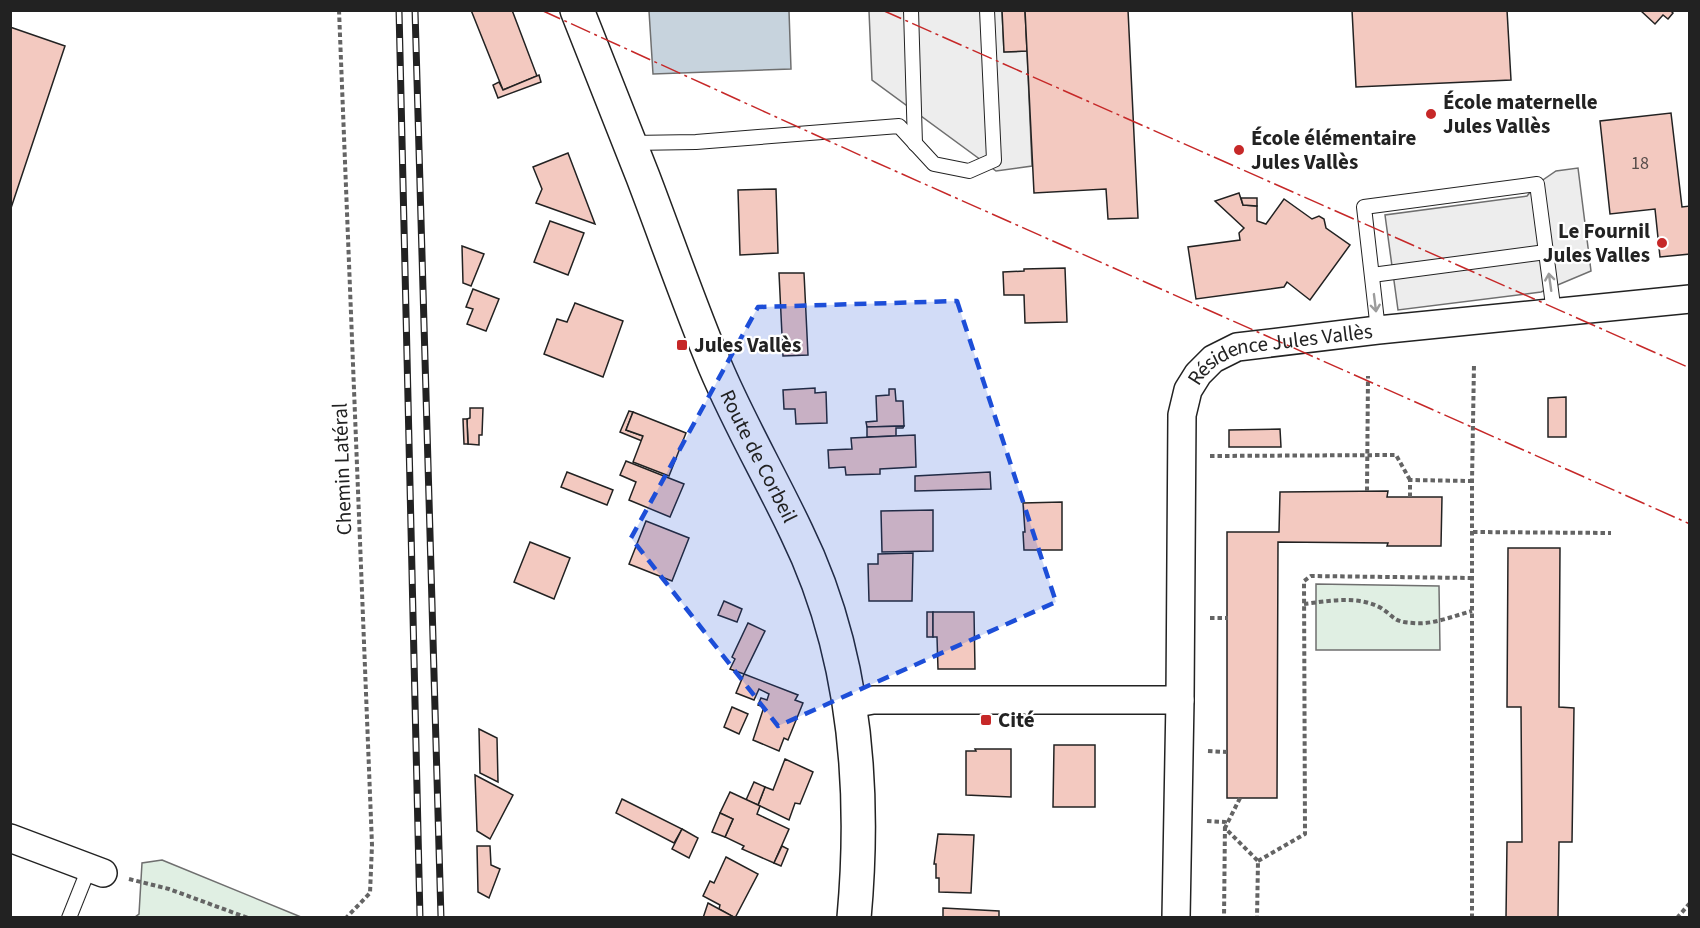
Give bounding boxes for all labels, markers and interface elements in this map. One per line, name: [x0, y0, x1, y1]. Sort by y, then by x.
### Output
place label: École maternelle Jules Vallès: [1443, 87, 1598, 141]
marker: École maternelle Jules Vallès: [1424, 107, 1438, 121]
place label: École élémentaire Jules Vallès: [1251, 123, 1417, 177]
marker: École élémentaire Jules Vallès: [1232, 143, 1246, 157]
house number: 18: [1631, 151, 1649, 176]
place label: Le Fournil Jules Valles: [1543, 216, 1650, 270]
marker: Le Fournil Jules Valles: [1655, 236, 1669, 250]
one-way arrow: [1544, 273, 1555, 293]
one-way arrow: [1370, 292, 1381, 312]
street label: Résidence Jules Vallès: [1180, 316, 1374, 391]
place label: Jules Vallès: [694, 330, 801, 360]
marker: Jules Vallès: [675, 338, 689, 352]
street label: Route de Corbeil: [712, 385, 805, 528]
street label: Chemin Latéral: [325, 402, 359, 536]
place label: Cité: [998, 705, 1035, 735]
marker: Cité: [979, 713, 993, 727]

